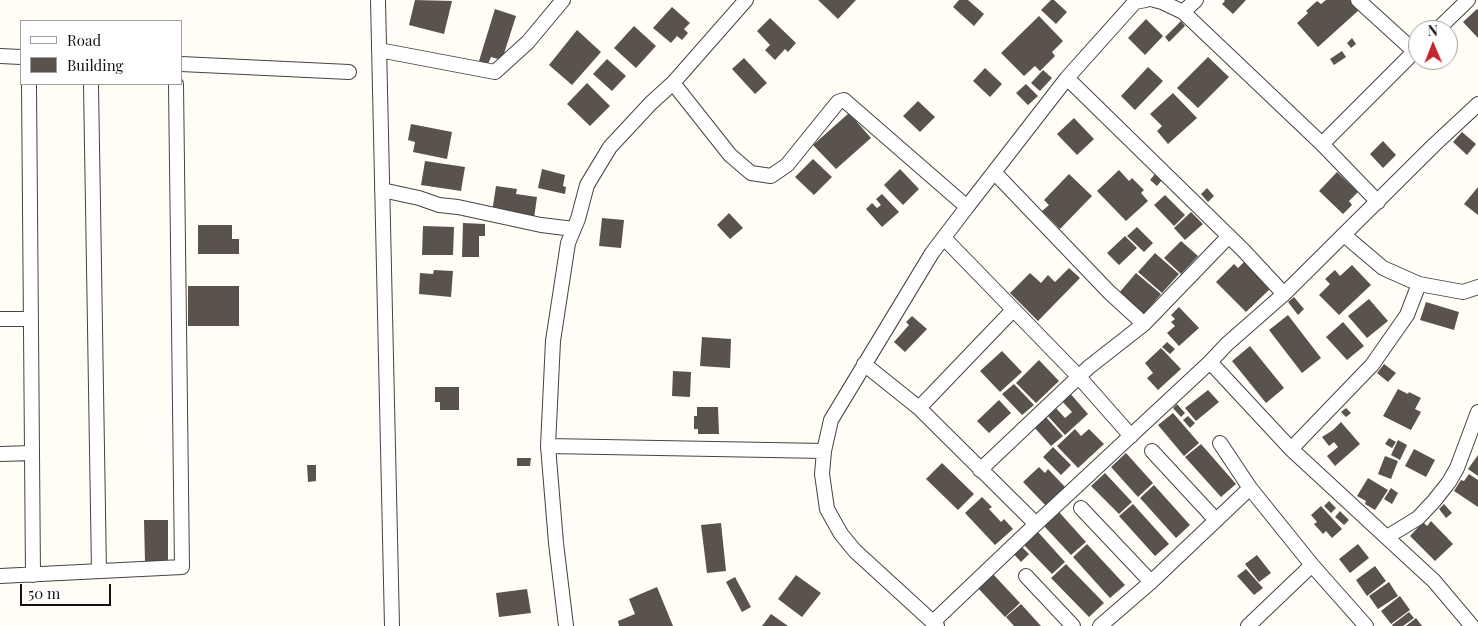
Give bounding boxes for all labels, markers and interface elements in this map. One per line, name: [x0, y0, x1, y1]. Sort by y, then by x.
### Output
legend: [20, 20, 182, 85]
north arrow: [1408, 20, 1458, 70]
text: N: [1428, 21, 1438, 40]
text: Road: [67, 30, 101, 50]
text: Building: [67, 55, 123, 75]
scale bar: [22, 574, 114, 606]
text: 50 m: [28, 583, 60, 603]

